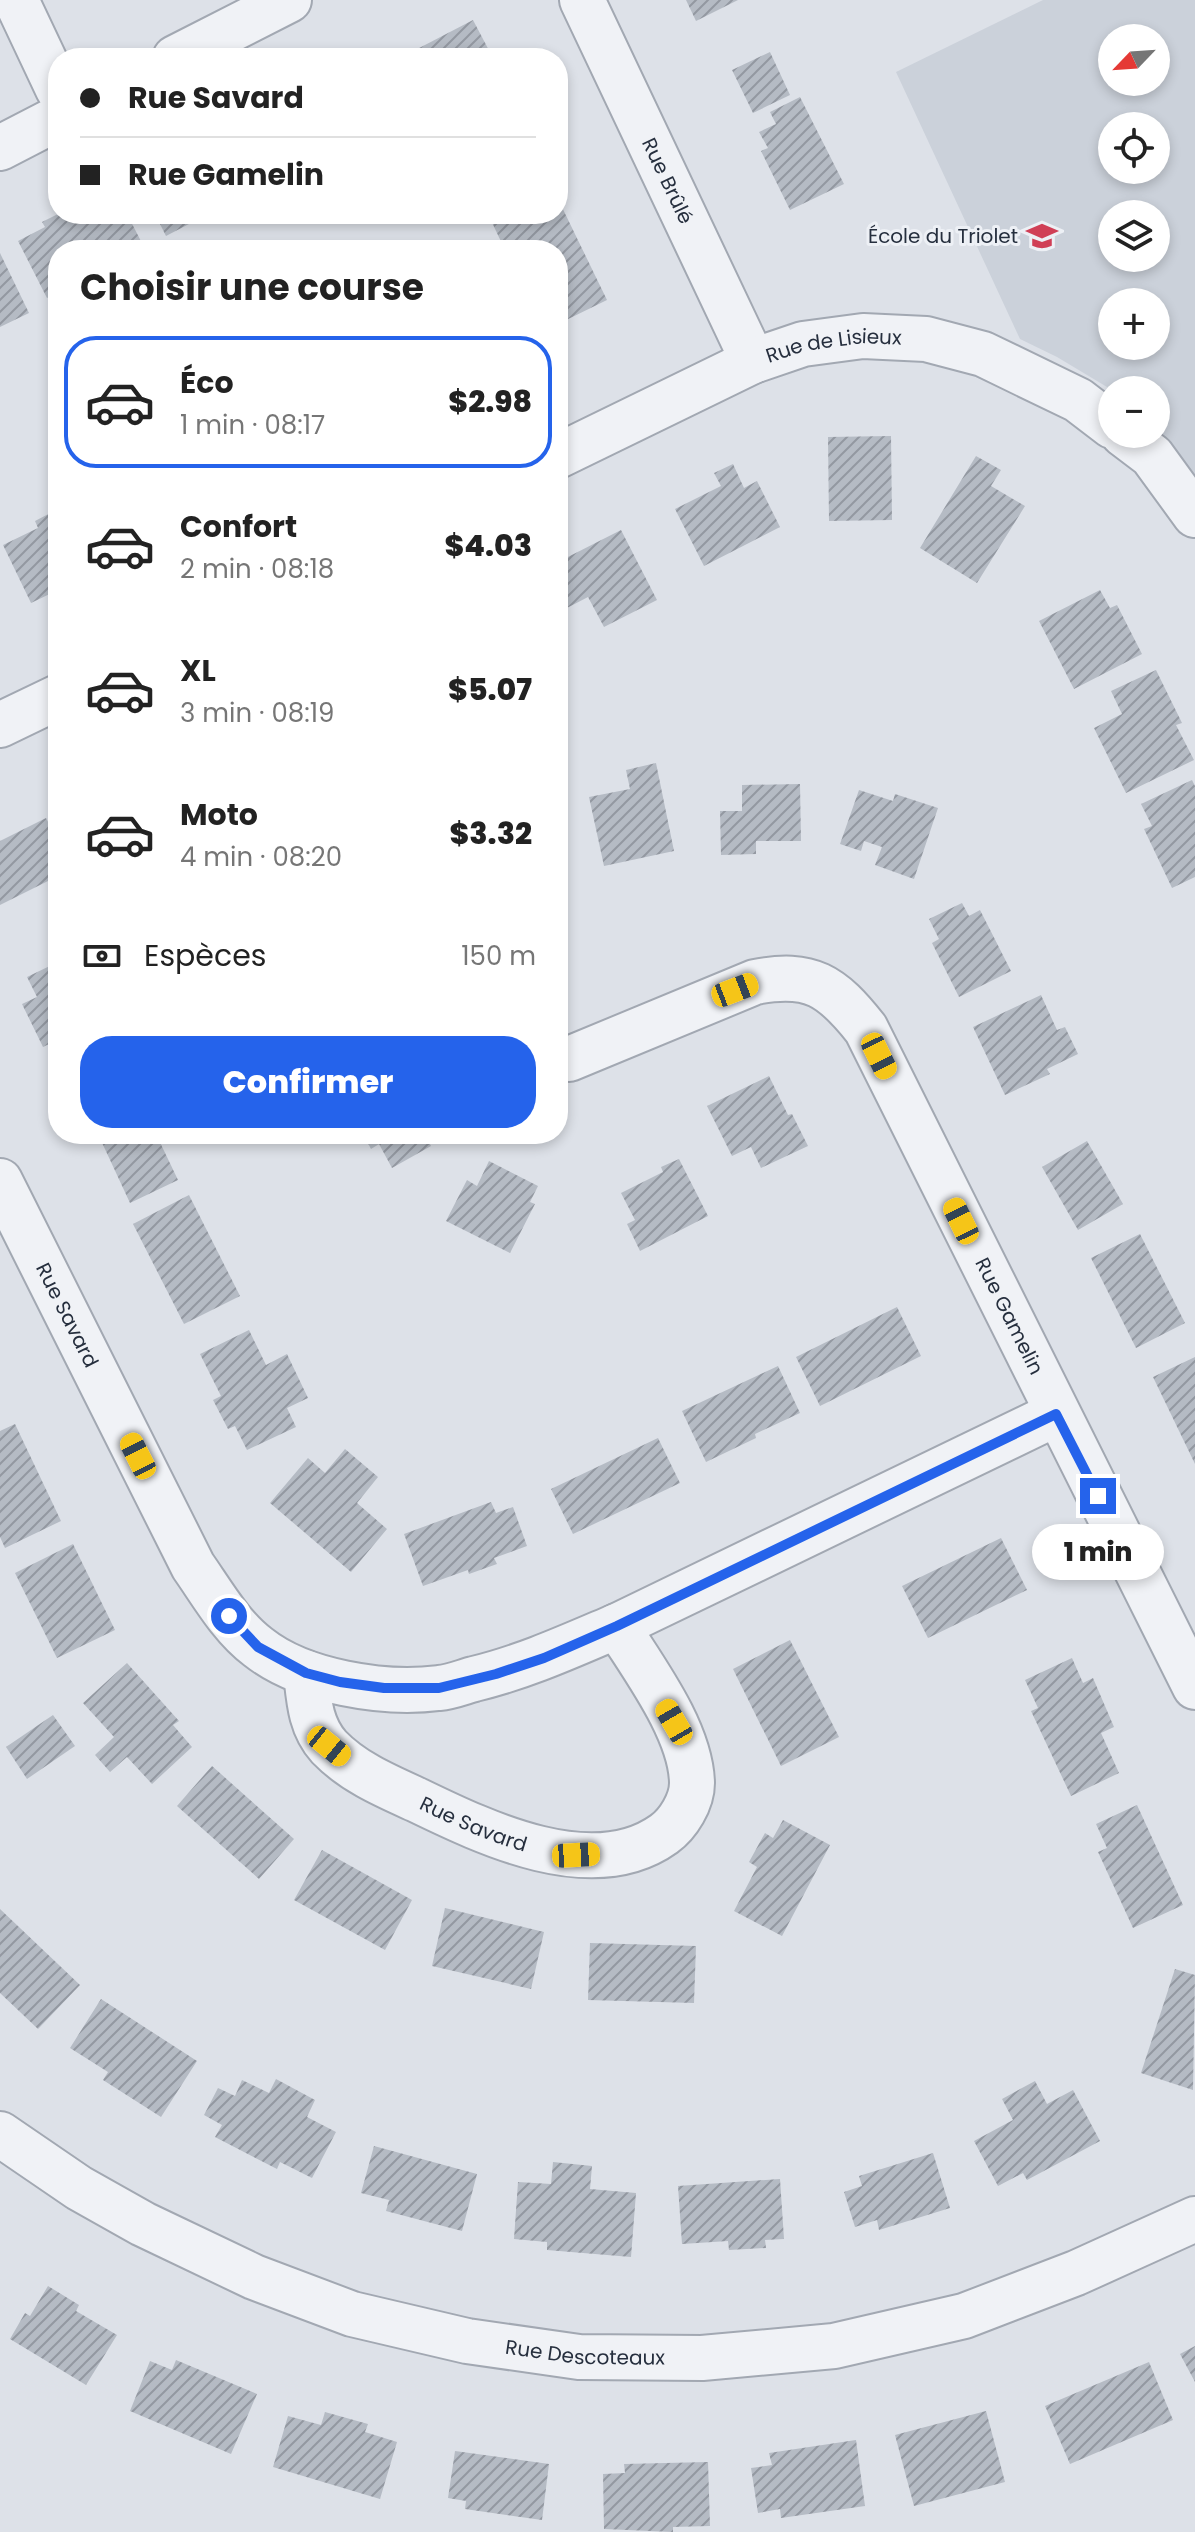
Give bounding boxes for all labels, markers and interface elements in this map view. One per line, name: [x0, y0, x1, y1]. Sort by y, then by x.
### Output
north arrow: [1098, 24, 1170, 96]
map controls: [1098, 24, 1170, 448]
text: Rue Savard: [128, 76, 304, 119]
button: locate: [1098, 112, 1170, 184]
street label: Rue Brûlé: [635, 133, 700, 229]
text: Rue Gamelin: [128, 153, 324, 196]
button: layers: [1098, 200, 1170, 272]
school or university icon: École du Triolet: [1025, 219, 1059, 253]
place label: École du Triolet: [868, 222, 1018, 250]
text: Choisir une course: [80, 262, 424, 313]
button: +: [1098, 288, 1170, 360]
street label: Rue de Lisieux: [762, 322, 903, 370]
text: Éco: [180, 361, 234, 404]
icon: car: [84, 366, 156, 438]
button: −: [1098, 376, 1170, 448]
text: $2.98: [448, 380, 532, 423]
text: 1 min · 08:17: [180, 407, 325, 443]
text: Confort: [180, 505, 297, 548]
icon: car: [84, 510, 156, 582]
text: $4.03: [444, 524, 532, 567]
text: 2 min · 08:18: [180, 551, 334, 587]
text: XL: [180, 649, 216, 692]
icon: car: [84, 654, 156, 726]
text: $5.07: [448, 668, 532, 711]
text: 3 min · 08:19: [180, 695, 334, 731]
text: Moto: [180, 793, 258, 836]
icon: car: [84, 798, 156, 870]
text: $3.32: [449, 812, 532, 855]
text: 4 min · 08:20: [180, 839, 342, 875]
icon: cash: [80, 934, 124, 978]
text: Espèces: [144, 934, 266, 977]
text: 150 m: [461, 938, 536, 974]
car: [708, 970, 762, 1010]
car: [858, 1029, 900, 1083]
button: Confirmer: [80, 1036, 536, 1128]
car: [940, 1194, 982, 1248]
street label: Rue Gamelin: [968, 1253, 1051, 1379]
street label: Rue Savard: [29, 1258, 105, 1372]
car: [116, 1429, 160, 1483]
route end: [1080, 1478, 1116, 1514]
callout: 1 min: [1032, 1524, 1164, 1580]
text: 1 min: [1064, 1534, 1132, 1570]
route start: [211, 1598, 247, 1634]
car: [652, 1695, 696, 1749]
car: [303, 1722, 355, 1770]
street label: Rue Savard: [415, 1789, 531, 1859]
car: [551, 1842, 601, 1868]
street label: Rue Descoteaux: [503, 2333, 666, 2372]

